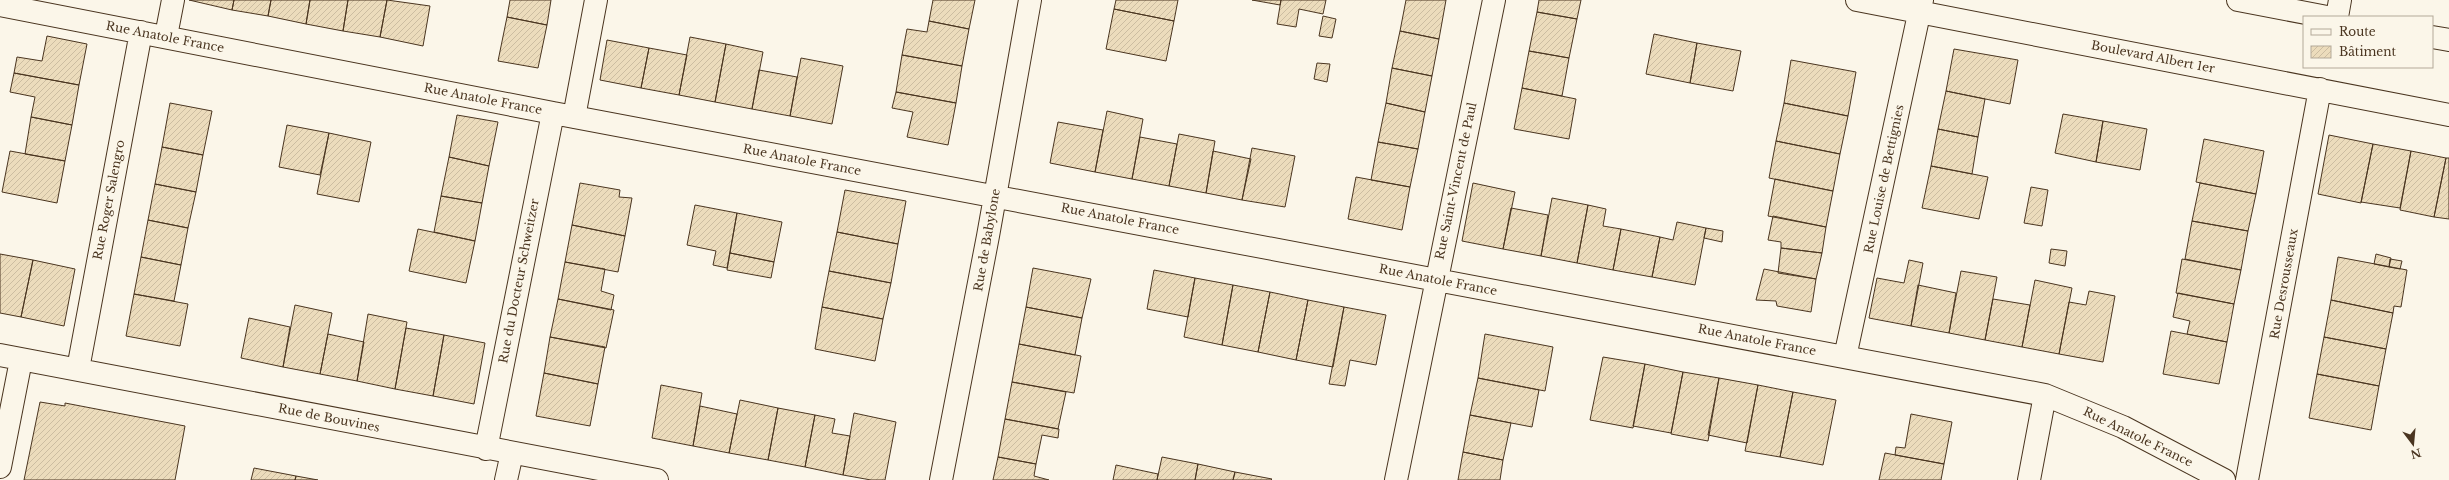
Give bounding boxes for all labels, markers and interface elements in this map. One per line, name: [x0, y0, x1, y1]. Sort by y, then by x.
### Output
legend: [2303, 16, 2433, 68]
street label: Rue Anatole France: [105, 18, 226, 55]
text: Route: [2339, 24, 2376, 39]
street label: Boulevard Albert 1er: [2090, 37, 2217, 76]
text: Bâtiment: [2339, 44, 2397, 59]
street label: Rue Anatole France: [423, 80, 544, 117]
street label: Rue Saint-Vincent de Paul: [1431, 101, 1480, 261]
street label: Rue Louise de Bettignies: [1860, 103, 1907, 255]
street label: Rue Roger Salengro: [90, 138, 128, 261]
street label: Rue Anatole France: [742, 141, 863, 178]
street label: Rue de Babylone: [970, 187, 1003, 293]
street label: Rue du Docteur Schweitzer: [495, 197, 542, 365]
street label: Rue Anatole France: [1060, 200, 1181, 237]
street label: Rue Desrousseaux: [2266, 227, 2301, 340]
street label: Rue Anatole France: [1378, 261, 1499, 298]
street label: Rue Anatole France: [1697, 321, 1818, 358]
street label: Rue de Bouvines: [277, 400, 381, 435]
street label: Rue Anatole France: [2081, 404, 2196, 470]
north arrow: [2393, 424, 2433, 464]
text: N: [2408, 445, 2423, 462]

